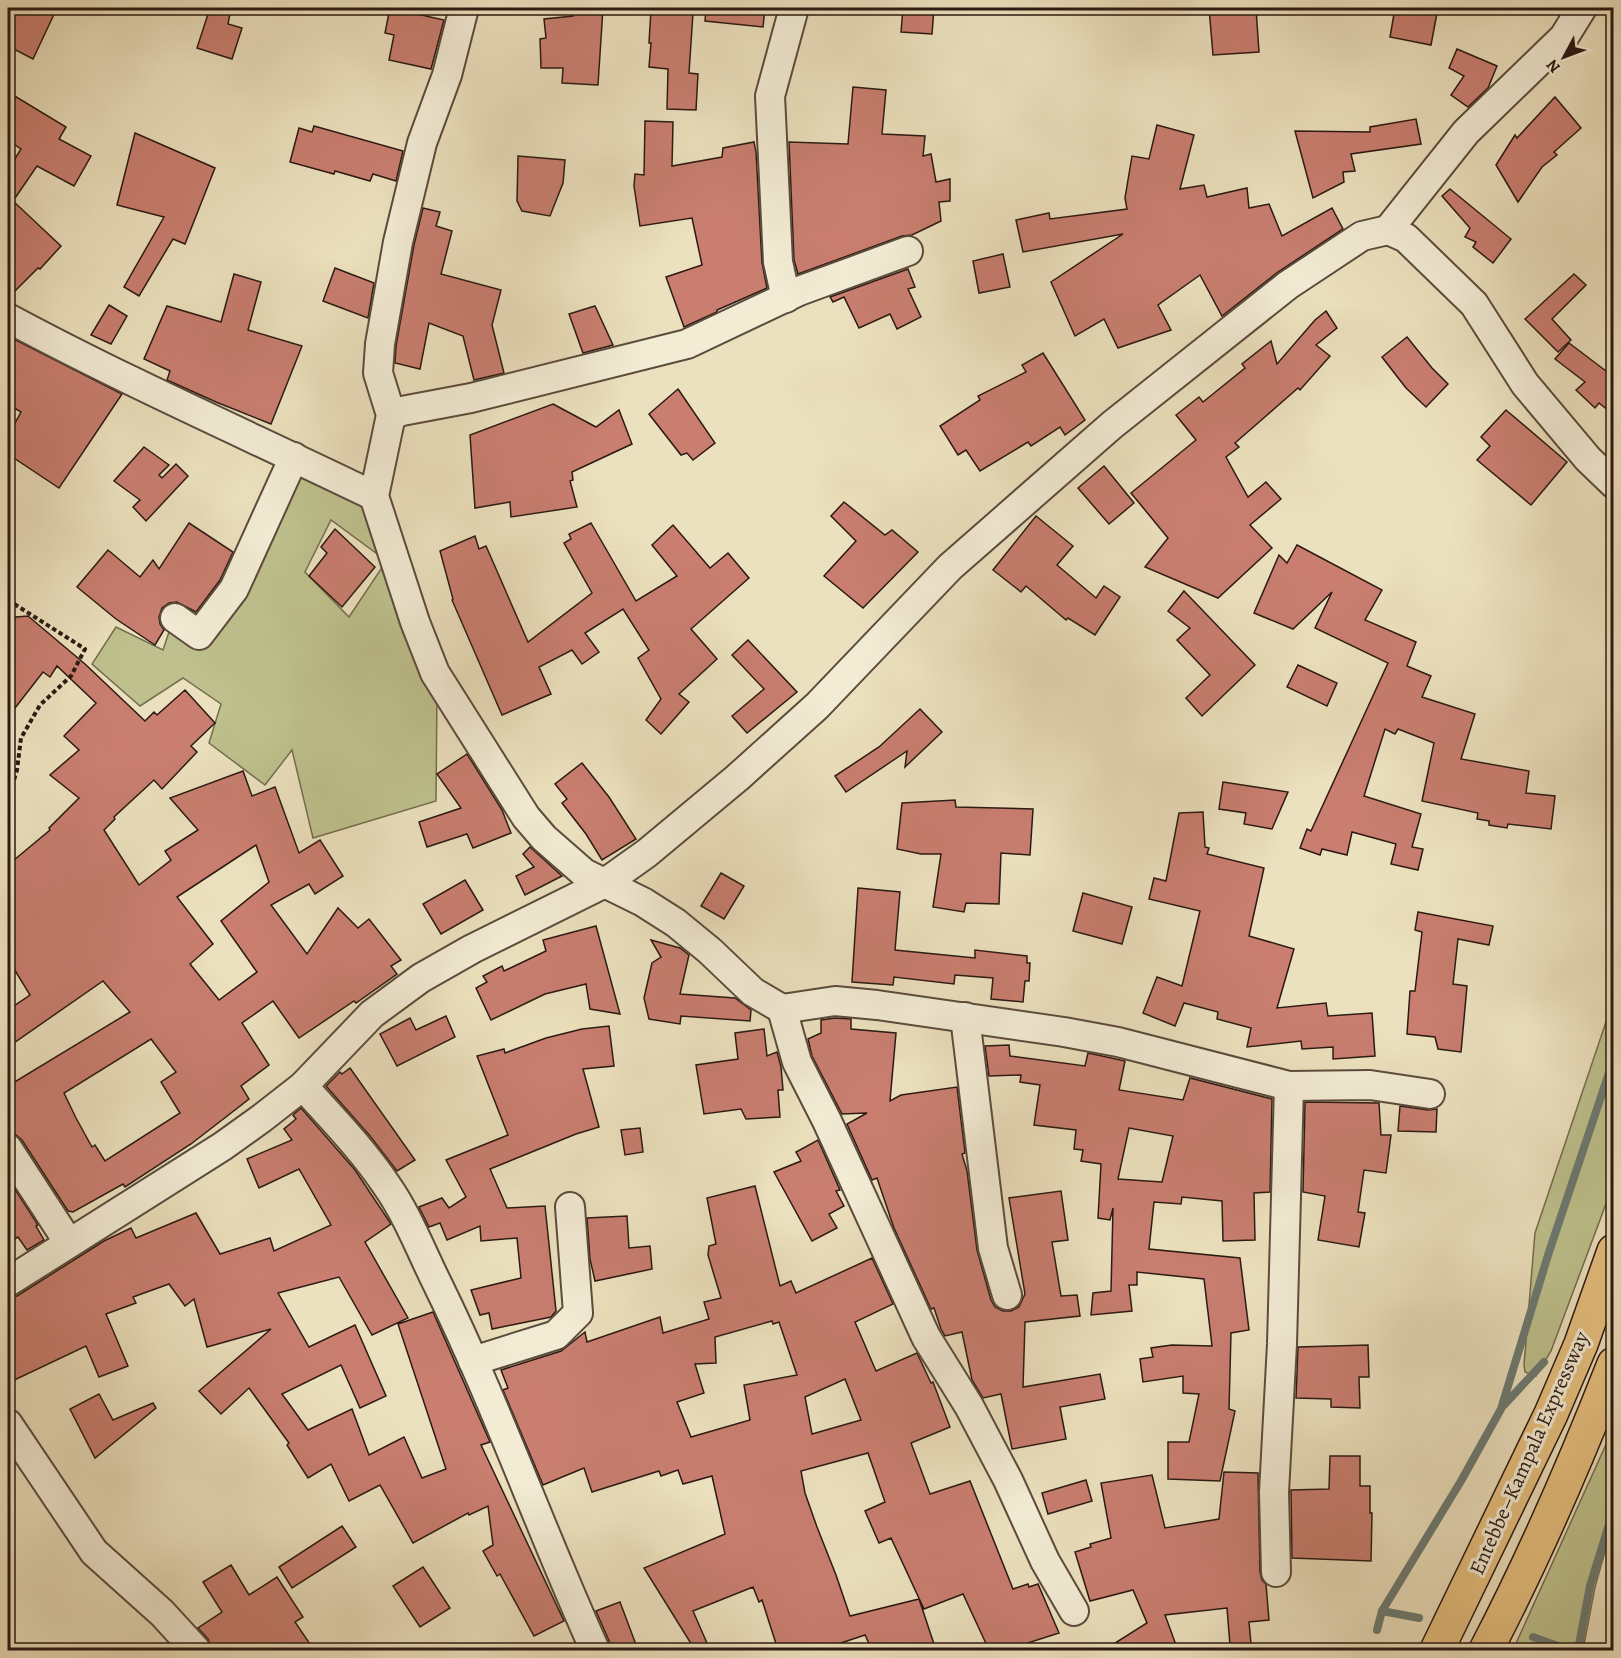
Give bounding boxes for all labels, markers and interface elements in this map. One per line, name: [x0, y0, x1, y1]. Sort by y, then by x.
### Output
north arrow: [1534, 27, 1594, 87]
text: N: [1541, 54, 1566, 78]
street label: Entebbe–Kampala Expressway: [1463, 1326, 1596, 1579]

